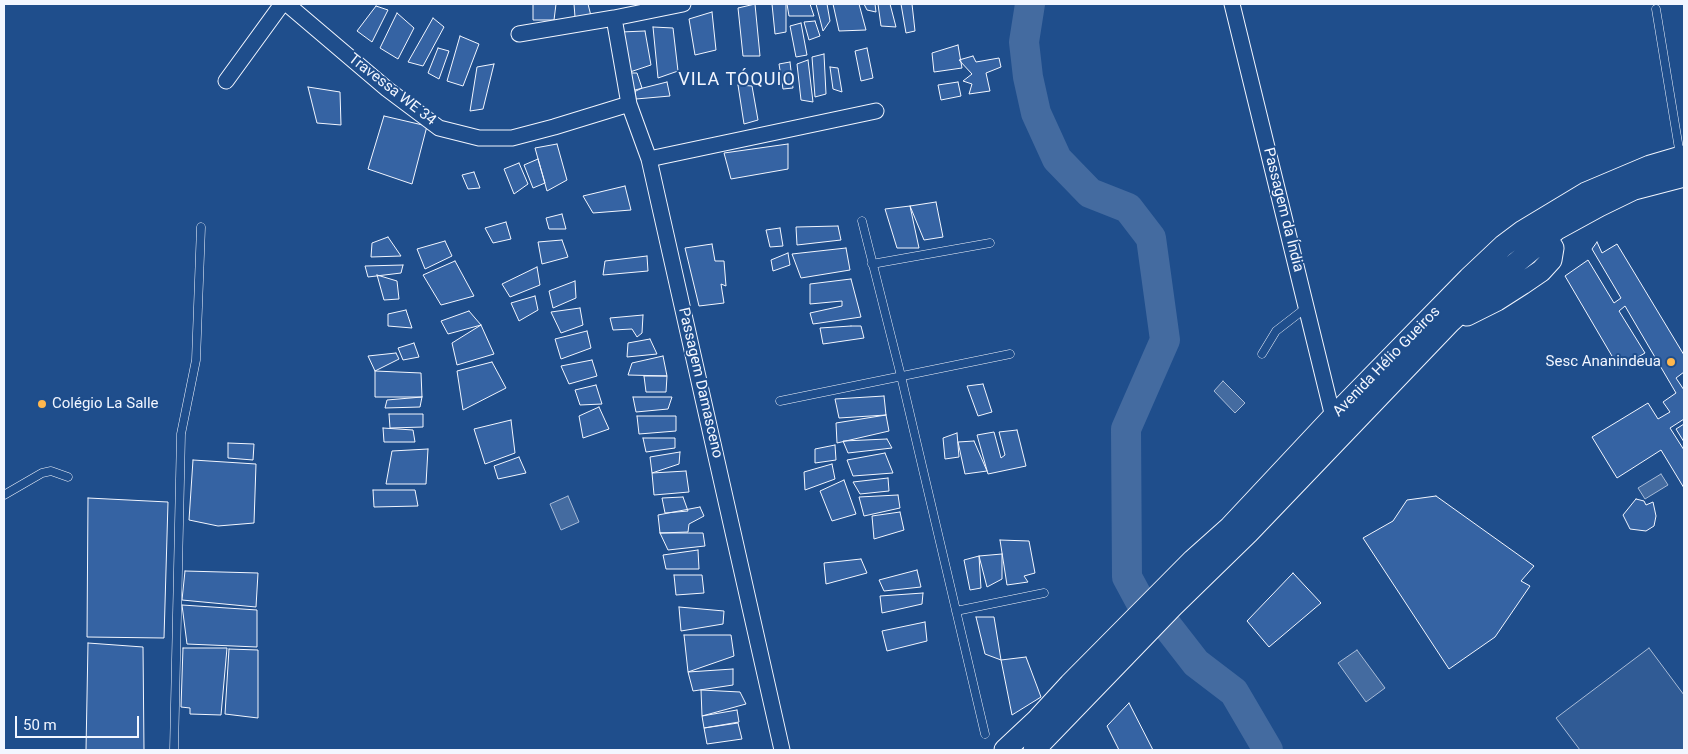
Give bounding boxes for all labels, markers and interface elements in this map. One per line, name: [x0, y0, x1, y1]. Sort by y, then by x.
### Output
street label: Travessa WE 34: [345, 50, 439, 130]
district label: VILA TÓQUIO: [677, 69, 797, 91]
street label: Passagem da Índia: [1259, 146, 1307, 274]
street label: Avenida Hélio Gueiros: [1330, 303, 1444, 421]
street label: Passagem Damasceno: [674, 306, 726, 460]
place label: Sesc Ananindeua: [1546, 353, 1661, 371]
marker: Sesc Ananindeua: [1665, 356, 1677, 368]
place label: Colégio La Salle: [52, 395, 159, 413]
marker: Colégio La Salle: [36, 398, 48, 410]
scale bar: [18, 706, 141, 738]
text: 50 m: [23, 716, 57, 734]

